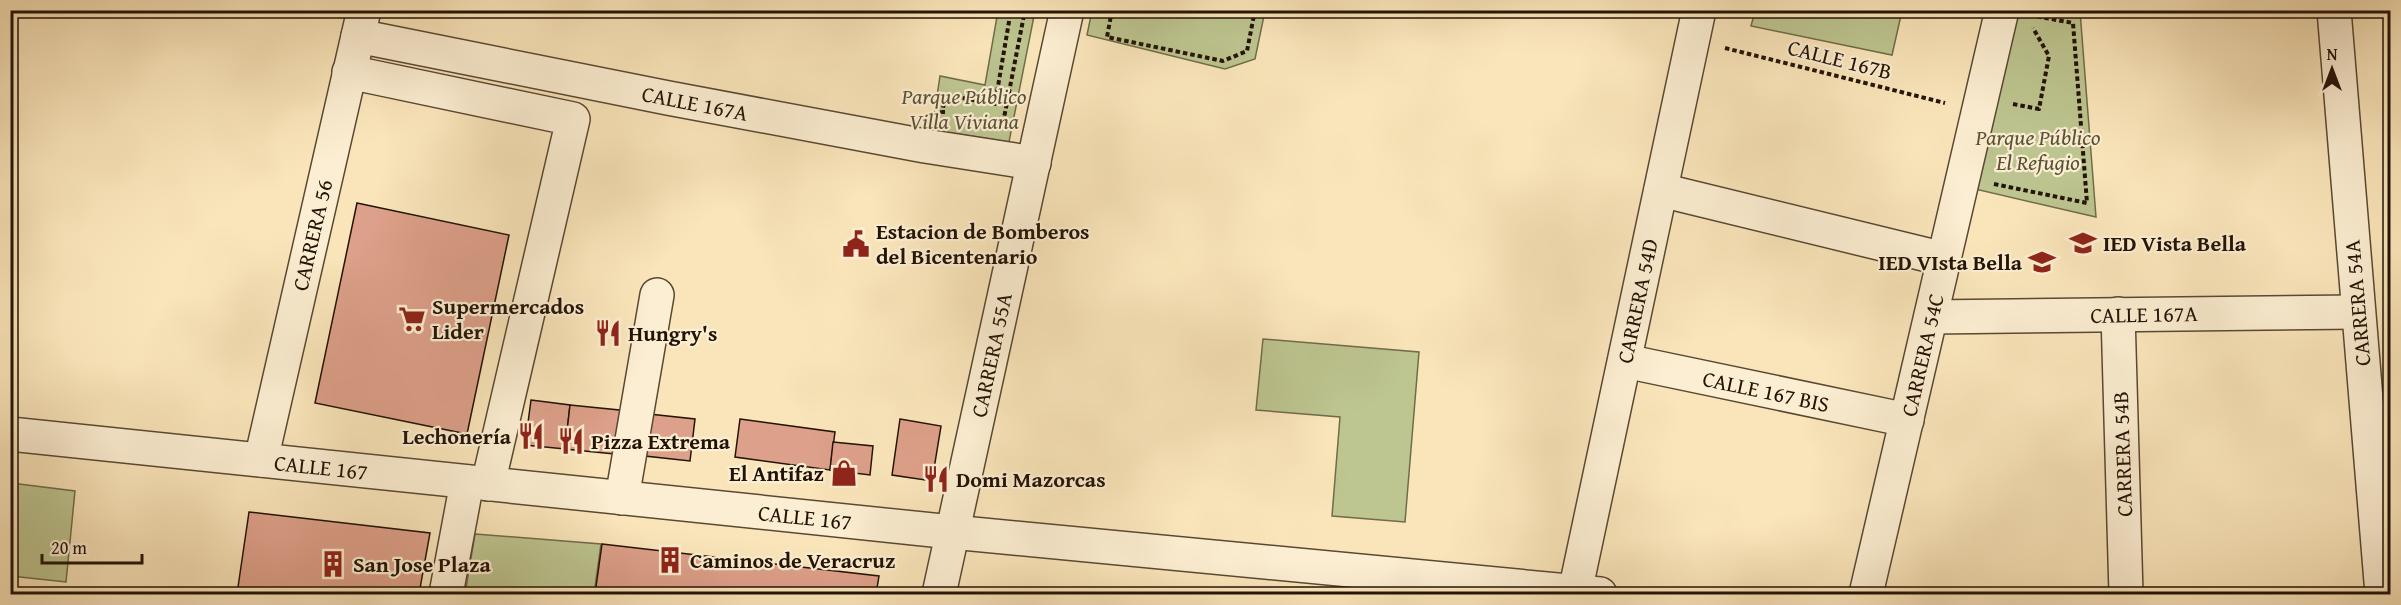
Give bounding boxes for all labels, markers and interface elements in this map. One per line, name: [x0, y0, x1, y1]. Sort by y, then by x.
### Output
street label: CALLE 167B: [1785, 31, 1895, 87]
north arrow: [2302, 39, 2362, 99]
text: N: [2327, 42, 2338, 66]
street label: CALLE 167A: [639, 77, 751, 129]
park label: Parque Público Villa Viviana: [901, 80, 1026, 137]
park label: Parque Público El Refugio: [1975, 121, 2100, 178]
street label: CARRERA 56: [284, 176, 340, 294]
place label: Estacion de Bomberos del Bicentenario: [876, 215, 1090, 272]
place label: IED Vista Bella: [2103, 227, 2247, 259]
school or university icon: IED Vista Bella: [2068, 228, 2098, 258]
public building icon: Estacion de Bomberos del Bicentenario: [841, 229, 871, 259]
street label: CARRERA 54D: [1608, 236, 1666, 366]
street label: CARRERA 54A: [2335, 238, 2378, 367]
place label: IED VIsta Bella: [1878, 246, 2023, 278]
school or university icon: IED VIsta Bella: [2027, 247, 2057, 277]
street label: CARRERA 55A: [962, 289, 1020, 420]
place label: Supermercados Lider: [432, 290, 584, 347]
street label: CARRERA 54C: [1892, 290, 1952, 420]
street label: CALLE 167A: [2090, 297, 2199, 331]
supermarket icon: Supermercados Lider: [397, 304, 427, 334]
place label: Hungry's: [628, 317, 717, 349]
restaurant icon: Hungry's: [593, 318, 623, 348]
street label: CALLE 167 BIS: [1700, 362, 1832, 420]
street label: CARRERA 54B: [2104, 391, 2140, 517]
place label: Lechonería: [402, 420, 512, 452]
restaurant icon: Lechonería: [516, 421, 546, 451]
place label: Pizza Extrema: [591, 425, 731, 457]
restaurant icon: Pizza Extrema: [556, 426, 586, 456]
street label: CALLE 167: [273, 446, 369, 488]
place label: El Antifaz: [729, 457, 824, 489]
shop icon: El Antifaz: [829, 458, 859, 488]
place label: Domi Mazorcas: [956, 463, 1106, 495]
restaurant icon: Domi Mazorcas: [921, 464, 951, 494]
street label: CALLE 167: [757, 496, 853, 538]
scale bar: [42, 527, 142, 565]
text: 20 m: [51, 534, 87, 561]
place label: Caminos de Veracruz: [690, 544, 895, 576]
building icon: Caminos de Veracruz: [655, 545, 685, 575]
place label: San Jose Plaza: [353, 548, 491, 580]
building icon: San Jose Plaza: [318, 549, 348, 579]

